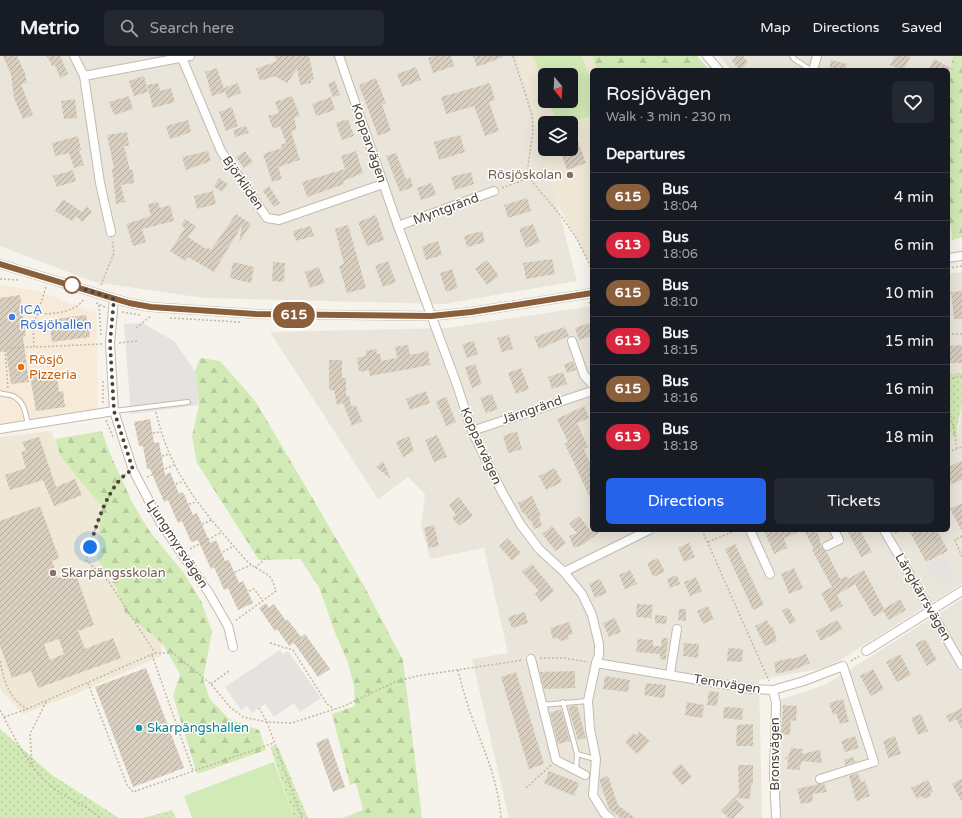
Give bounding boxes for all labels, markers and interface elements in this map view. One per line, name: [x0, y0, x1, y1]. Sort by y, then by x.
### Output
search box: [104, 10, 384, 46]
text: Metrio: [20, 17, 80, 39]
icon: search: [118, 17, 140, 39]
text: Search here: [150, 19, 234, 37]
text: Map: [760, 19, 791, 36]
text: Directions: [813, 19, 880, 36]
text: Saved: [902, 19, 942, 36]
north arrow: [538, 68, 578, 108]
map controls: [538, 68, 578, 156]
button: heart: [892, 81, 934, 123]
text: Rosjövägen: [606, 83, 711, 105]
street label: Kopparvägen: [348, 101, 390, 185]
text: Walk · 3 min · 230 m: [606, 109, 731, 125]
button: layers: [538, 116, 578, 156]
text: Departures: [606, 145, 685, 163]
street label: Björkliden: [219, 153, 267, 213]
place label: Rösjöskolan: [488, 167, 562, 183]
marker: Rösjöskolan: [565, 170, 575, 180]
text: Bus: [662, 180, 689, 198]
text: 615: [615, 188, 641, 205]
text: 4 min: [894, 188, 934, 206]
street label: Myntgränd: [411, 190, 481, 228]
text: 18:04: [662, 198, 698, 214]
text: Bus: [662, 228, 689, 246]
text: 613: [615, 236, 641, 253]
text: 6 min: [894, 236, 934, 254]
text: 18:06: [662, 246, 698, 262]
unlabelled marker: [63, 276, 81, 294]
text: Bus: [662, 276, 689, 294]
text: 615: [615, 284, 641, 301]
text: 10 min: [885, 284, 934, 302]
text: 18:10: [662, 294, 698, 310]
place label: ICA Rösjöhallen: [20, 302, 92, 333]
line badge: 615: [271, 302, 317, 328]
text: 615: [281, 306, 307, 323]
marker: ICA Rösjöhallen: [7, 312, 17, 322]
text: Bus: [662, 324, 689, 342]
text: 613: [615, 332, 641, 349]
text: 15 min: [885, 332, 934, 350]
text: 18:15: [662, 342, 698, 358]
place label: Rösjö Pizzeria: [29, 352, 77, 383]
marker: Rösjö Pizzeria: [16, 362, 26, 372]
text: Bus: [662, 372, 689, 390]
text: 615: [615, 380, 641, 397]
text: 16 min: [885, 380, 934, 398]
text: 18:16: [662, 390, 698, 406]
street label: Järngränd: [500, 392, 564, 428]
street label: Kopparvägen: [457, 405, 505, 487]
text: Bus: [662, 420, 689, 438]
text: 613: [615, 428, 641, 445]
text: 18 min: [885, 428, 934, 446]
text: 18:18: [662, 438, 698, 454]
button: Directions: [606, 478, 766, 524]
button: Tickets: [774, 478, 934, 524]
street label: Ljungmyrsvägen: [142, 497, 212, 591]
your location: [80, 537, 100, 557]
street label: Långkärrsvägen: [891, 550, 955, 644]
place label: Skarpängsskolan: [61, 565, 166, 581]
marker: Skarpängsskolan: [48, 568, 58, 578]
street label: Tennvägen: [692, 671, 762, 697]
street label: Bronsvägen: [767, 717, 783, 791]
place label: Skarpängshallen: [147, 720, 249, 736]
marker: Skarpängshallen: [134, 723, 144, 733]

